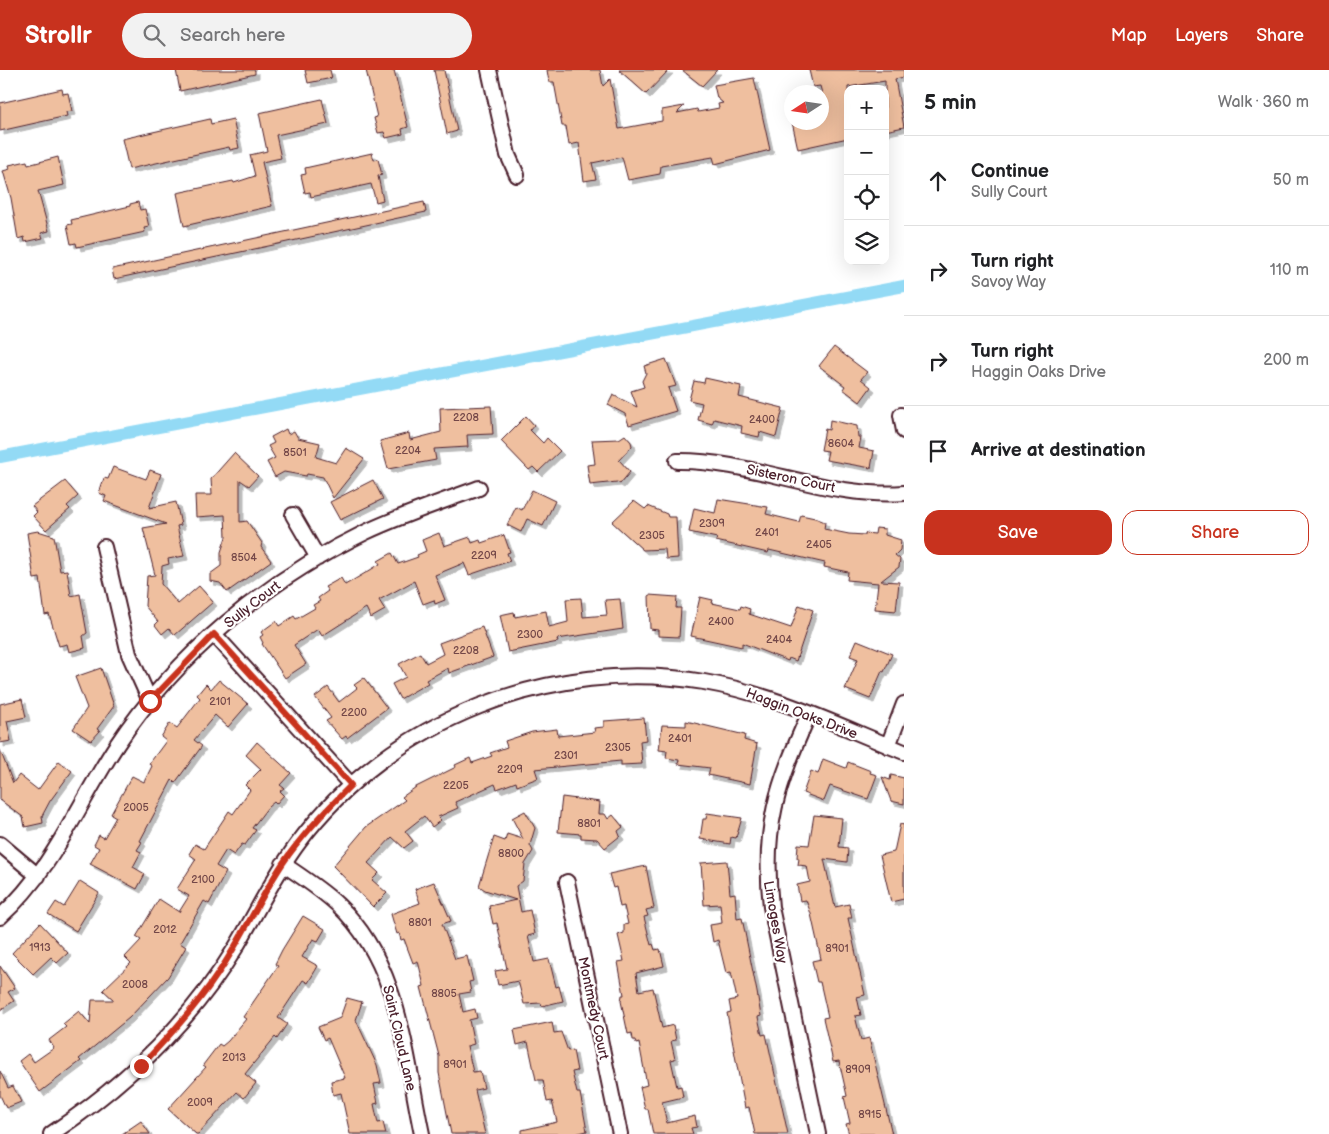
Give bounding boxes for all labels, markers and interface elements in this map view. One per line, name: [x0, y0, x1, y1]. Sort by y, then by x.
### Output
search box: [122, 13, 472, 58]
text: Strollr: [25, 21, 92, 50]
icon: search: [140, 21, 168, 49]
text: Search here: [180, 24, 285, 47]
text: Map: [1111, 25, 1147, 46]
text: Layers: [1175, 25, 1228, 46]
text: Share: [1256, 25, 1304, 46]
north arrow: [784, 85, 829, 130]
map controls: [844, 85, 889, 265]
button: +: [844, 85, 889, 130]
text: 5 min: [924, 90, 977, 115]
text: Walk · 360 m: [1218, 93, 1309, 112]
button: −: [844, 130, 889, 175]
text: Continue: [971, 160, 1049, 183]
icon: ahead: [924, 167, 952, 195]
text: 50 m: [1273, 171, 1309, 190]
button: locate: [844, 175, 889, 220]
text: Sully Court: [971, 183, 1047, 202]
button: layers: [844, 220, 889, 265]
text: Turn right: [971, 250, 1054, 273]
icon: right: [924, 257, 952, 285]
text: 110 m: [1270, 261, 1309, 280]
text: Savoy Way: [971, 273, 1046, 292]
text: Turn right: [971, 340, 1054, 363]
icon: right: [924, 347, 952, 375]
text: 200 m: [1263, 351, 1309, 370]
text: Haggin Oaks Drive: [971, 363, 1106, 382]
house number: 2208: [453, 411, 479, 424]
house number: 2400: [749, 413, 776, 426]
house number: 8604: [828, 437, 854, 450]
icon: arrive: [924, 437, 952, 465]
text: Arrive at destination: [971, 439, 1146, 462]
house number: 2204: [395, 444, 421, 457]
house number: 8501: [283, 446, 307, 459]
street label: Sisteron Court: [745, 461, 838, 496]
button: Save: [924, 510, 1112, 555]
button: Share: [1122, 510, 1309, 555]
house number: 2309: [699, 517, 725, 530]
house number: 2401: [755, 526, 779, 539]
house number: 2305: [639, 529, 665, 542]
house number: 2405: [806, 538, 832, 551]
house number: 2209: [471, 549, 497, 562]
house number: 8504: [231, 551, 257, 564]
street label: Sully Court: [221, 577, 284, 632]
house number: 2400: [708, 615, 735, 628]
house number: 2300: [517, 628, 544, 641]
house number: 2404: [766, 633, 792, 646]
house number: 2208: [453, 644, 479, 657]
street label: Haggin Oaks Drive: [744, 684, 860, 743]
route start: [139, 690, 162, 713]
house number: 2101: [209, 695, 231, 708]
house number: 2200: [341, 706, 367, 719]
house number: 2401: [668, 732, 692, 745]
house number: 2305: [605, 741, 631, 754]
house number: 2301: [554, 749, 578, 762]
house number: 2209: [497, 763, 523, 776]
house number: 2205: [443, 779, 469, 792]
house number: 2005: [123, 801, 149, 814]
house number: 8801: [577, 817, 601, 830]
house number: 8800: [498, 847, 524, 860]
house number: 2100: [191, 873, 215, 886]
street label: Limoges Way: [760, 879, 791, 965]
house number: 8801: [408, 916, 432, 929]
house number: 2012: [153, 923, 177, 936]
house number: 1913: [29, 941, 51, 954]
house number: 8901: [825, 942, 849, 955]
street label: Montmedy Court: [574, 955, 613, 1062]
house number: 2008: [122, 978, 148, 991]
street label: Saint Cloud Lane: [379, 984, 420, 1093]
house number: 8805: [431, 987, 457, 1000]
house number: 2013: [222, 1051, 246, 1064]
route end: [130, 1055, 153, 1078]
house number: 8901: [443, 1058, 467, 1071]
house number: 8909: [845, 1063, 871, 1076]
house number: 2009: [187, 1096, 213, 1109]
house number: 8915: [858, 1108, 882, 1121]

